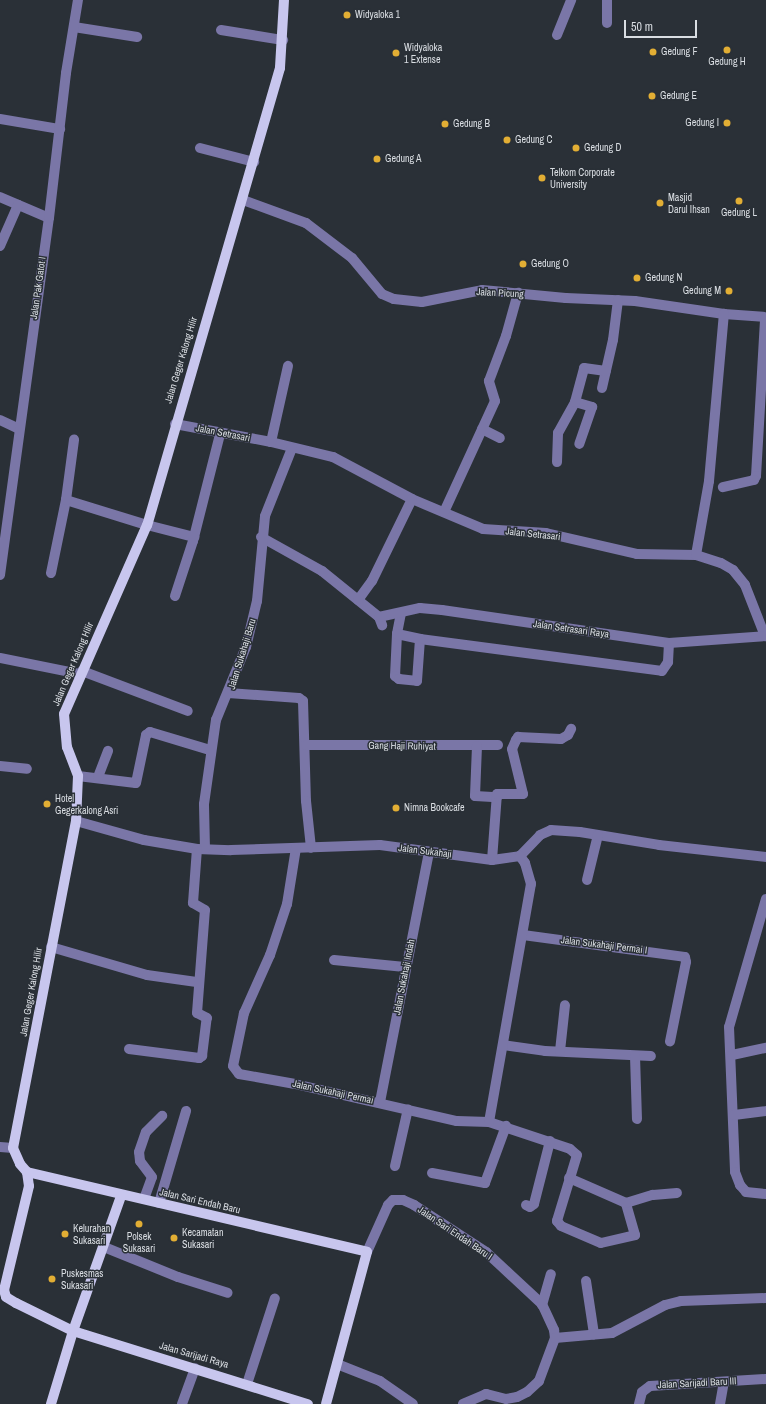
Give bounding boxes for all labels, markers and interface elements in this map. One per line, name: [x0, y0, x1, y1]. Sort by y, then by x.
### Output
place label: Widyaloka 1: [355, 9, 400, 21]
marker: Widyaloka 1: [342, 10, 352, 20]
scale bar: [626, 12, 699, 38]
text: 50 m: [631, 19, 653, 35]
place label: Widyaloka 1 Extense: [404, 41, 442, 64]
marker: Gedung H: [722, 45, 732, 55]
place label: Gedung F: [661, 46, 697, 58]
marker: Gedung F: [648, 47, 658, 57]
marker: Widyaloka 1 Extense: [391, 48, 401, 58]
place label: Gedung H: [708, 56, 746, 68]
place label: Gedung E: [660, 90, 697, 102]
marker: Gedung E: [647, 91, 657, 101]
place label: Gedung I: [685, 117, 719, 129]
place label: Gedung B: [453, 118, 490, 130]
marker: Gedung I: [722, 118, 732, 128]
marker: Gedung B: [440, 119, 450, 129]
place label: Gedung C: [515, 134, 552, 146]
marker: Gedung C: [502, 135, 512, 145]
place label: Gedung D: [584, 142, 621, 154]
marker: Gedung D: [571, 143, 581, 153]
place label: Gedung A: [385, 153, 422, 165]
marker: Gedung A: [372, 154, 382, 164]
place label: Telkom Corporate University: [550, 166, 615, 190]
marker: Telkom Corporate University: [537, 173, 547, 183]
place label: Masjid Darul Ihsan: [668, 191, 710, 214]
marker: Gedung L: [734, 196, 744, 206]
marker: Masjid Darul Ihsan: [655, 198, 665, 208]
place label: Gedung L: [721, 207, 757, 219]
street label: Jalan Pak Gatot I: [28, 256, 48, 320]
place label: Gedung O: [531, 258, 569, 270]
marker: Gedung O: [518, 259, 528, 269]
place label: Gedung N: [645, 272, 682, 284]
marker: Gedung N: [632, 273, 642, 283]
place label: Gedung M: [683, 285, 721, 297]
street label: Jalan Picung: [476, 286, 524, 300]
marker: Gedung M: [724, 286, 734, 296]
street label: Jalan Geger Kalong Hilir: [162, 315, 200, 405]
street label: Jalan Setrasari: [195, 422, 251, 444]
street label: Jalan Setrasari: [505, 525, 561, 543]
street label: Jalan Sukahaji Baru: [226, 617, 258, 691]
street label: Jalan Setrasari Raya: [532, 618, 610, 640]
street label: Jalan Geger Kalong Hilir: [50, 620, 96, 708]
street label: Gang Haji Ruhiyat: [368, 739, 436, 753]
place label: Hotel Gegerkalong Asri: [55, 792, 119, 816]
marker: Hotel Gegerkalong Asri: [42, 799, 52, 809]
place label: Nimna Bookcafe: [404, 802, 465, 814]
marker: Nimna Bookcafe: [391, 803, 401, 813]
street label: Jalan Sukahaji: [398, 842, 452, 860]
street label: Jalan Sukahaji Permai I: [560, 934, 648, 956]
street label: Jalan Sukahaji Indah: [391, 938, 417, 1016]
street label: Jalan Geger Kalong Hilir: [17, 947, 45, 1037]
street label: Jalan Sukahaji Permai: [291, 1078, 375, 1106]
street label: Jalan Sari Endah Baru: [158, 1186, 242, 1216]
street label: Jalan Sari Endah Baru I: [416, 1204, 494, 1262]
marker: Polsek Sukasari: [134, 1219, 144, 1229]
place label: Kelurahan Sukasari: [73, 1222, 110, 1246]
place label: Kecamatan Sukasari: [182, 1226, 223, 1250]
marker: Kelurahan Sukasari: [60, 1229, 70, 1239]
place label: Polsek Sukasari: [123, 1230, 155, 1254]
marker: Kecamatan Sukasari: [169, 1233, 179, 1243]
place label: Puskesmas Sukasari: [61, 1267, 103, 1290]
marker: Puskesmas Sukasari: [46, 1273, 58, 1285]
street label: Jalan Sarijadi Raya: [158, 1339, 230, 1371]
street label: Jalan Sarijadi Baru III: [657, 1375, 737, 1391]

